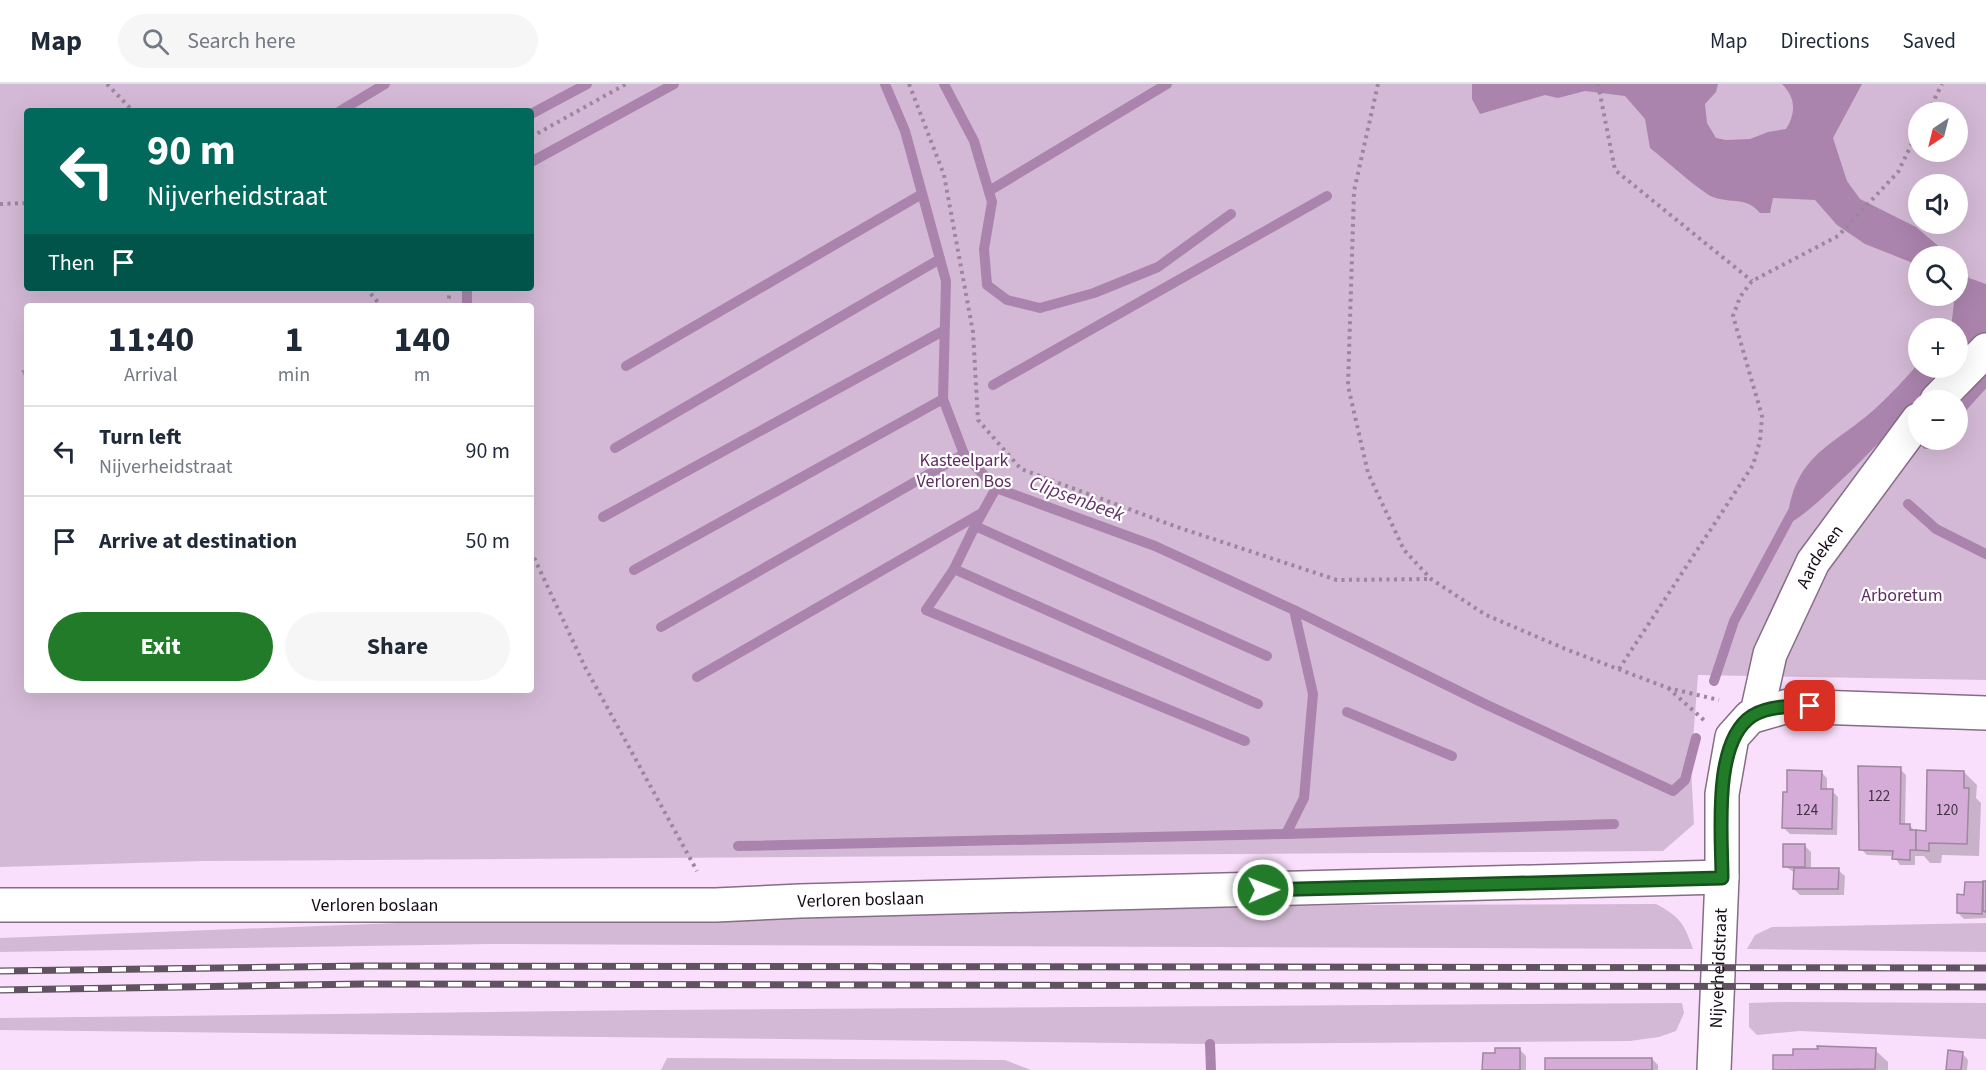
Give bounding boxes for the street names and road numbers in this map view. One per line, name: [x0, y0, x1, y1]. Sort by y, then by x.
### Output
street label: Aardeken: [1790, 520, 1850, 593]
street label: Verloren boslaan: [797, 886, 925, 914]
street label: Verloren boslaan: [312, 893, 438, 918]
street label: Nijverheidstraat: [1704, 907, 1734, 1029]

